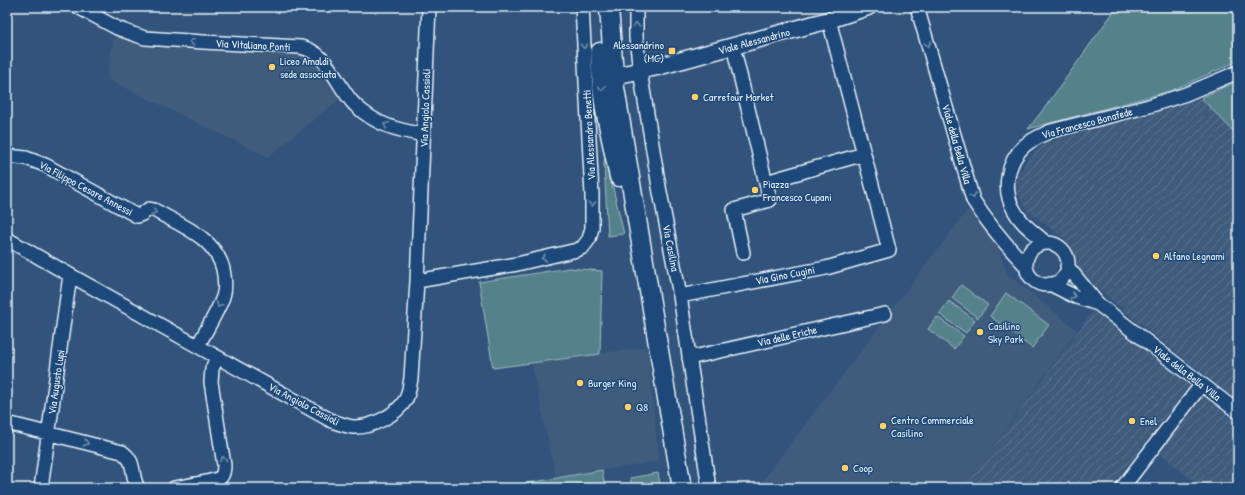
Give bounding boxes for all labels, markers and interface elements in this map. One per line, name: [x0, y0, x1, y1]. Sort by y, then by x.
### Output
one-way arrow: [632, 22, 640, 28]
street label: Viale Alessandrino: [717, 25, 792, 57]
street label: Via Vitaliano Ponti: [215, 36, 291, 54]
one-way arrow: [189, 37, 195, 46]
place label: Alessandrino (MC): [613, 38, 665, 65]
one-way arrow: [923, 41, 932, 48]
one-way arrow: [580, 43, 589, 49]
marker: Alessandrino (MC): [667, 46, 677, 56]
place label: Liceo Amaldi sede associata: [280, 54, 337, 81]
marker: Liceo Amaldi sede associata: [267, 62, 277, 72]
street label: Via Angiolo Cassioli: [417, 68, 433, 148]
one-way arrow: [598, 85, 607, 91]
street label: Via Alessandro Benetti: [580, 89, 598, 181]
place label: Carrefour Market: [703, 90, 774, 104]
marker: Carrefour Market: [690, 92, 700, 102]
street label: Viale della Bella Villa: [939, 103, 975, 186]
street label: Via Francesco Bonafede: [1040, 104, 1135, 142]
one-way arrow: [383, 122, 391, 130]
street label: Via Filippo Cesare Annessi: [37, 157, 135, 219]
place label: Piazza Francesco Cupani: [762, 177, 832, 204]
marker: Piazza Francesco Cupani: [750, 185, 760, 195]
one-way arrow: [968, 192, 976, 199]
one-way arrow: [588, 201, 596, 207]
one-way arrow: [151, 207, 158, 215]
street label: Via Casilina: [660, 223, 683, 273]
place label: Alfano Legnami: [1164, 249, 1225, 263]
marker: Alfano Legnami: [1151, 251, 1161, 261]
one-way arrow: [541, 253, 547, 261]
street label: Via Gino Cugini: [754, 262, 816, 288]
one-way arrow: [1069, 291, 1077, 299]
one-way arrow: [216, 300, 224, 308]
place label: Casilino Sky Park: [988, 319, 1024, 346]
street label: Via delle Eriche: [756, 322, 819, 350]
marker: Casilino Sky Park: [975, 327, 985, 337]
street label: Viale della Bella Villa: [1150, 342, 1224, 404]
street label: Via Augusto Lupi: [45, 349, 67, 415]
place label: Burger King: [588, 376, 636, 390]
marker: Burger King: [575, 378, 585, 388]
street label: Via Angiolo Cassioli: [266, 379, 342, 429]
place label: Q8: [636, 400, 648, 414]
marker: Q8: [623, 402, 633, 412]
place label: Centro Commerciale Casilino: [891, 413, 974, 440]
place label: Enel: [1140, 414, 1157, 428]
marker: Enel: [1127, 416, 1137, 426]
marker: Centro Commerciale Casilino: [878, 421, 888, 431]
one-way arrow: [83, 438, 90, 447]
one-way arrow: [219, 456, 228, 462]
place label: Coop: [853, 461, 873, 475]
marker: Coop: [840, 463, 850, 473]

